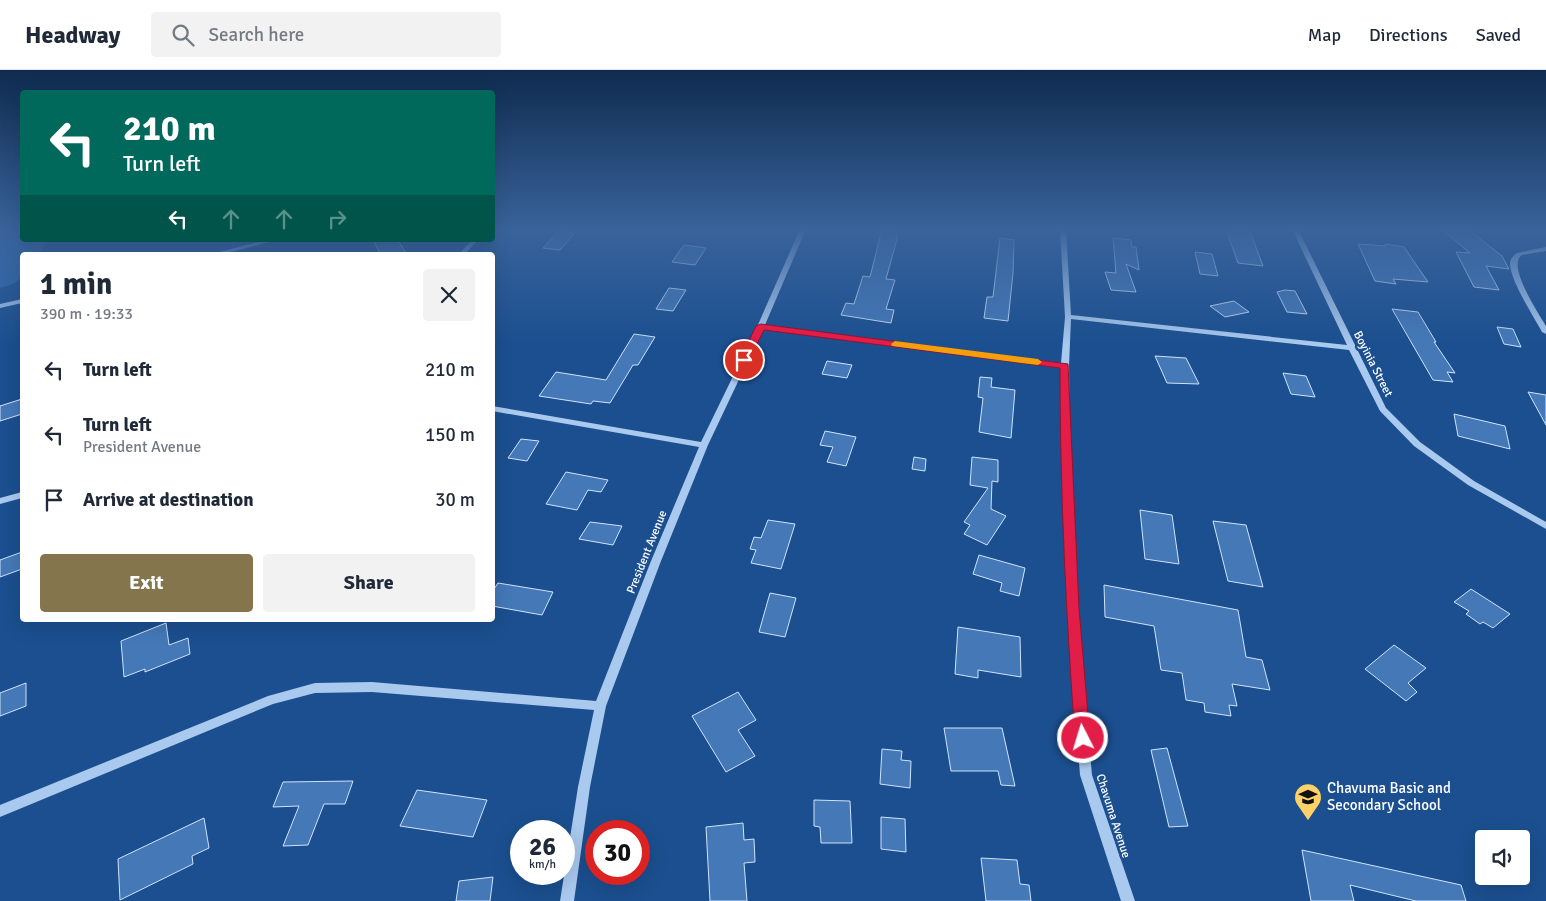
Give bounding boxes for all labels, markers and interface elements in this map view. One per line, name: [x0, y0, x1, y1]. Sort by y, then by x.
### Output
search box: [151, 12, 501, 57]
text: Headway: [25, 20, 121, 50]
icon: search: [169, 21, 197, 49]
text: Search here: [209, 23, 304, 47]
text: Map: [1308, 24, 1341, 46]
text: Directions: [1369, 24, 1448, 46]
text: Saved: [1476, 24, 1521, 46]
text: 210 m: [123, 107, 216, 150]
icon: left: [40, 110, 105, 175]
text: Turn left: [123, 150, 201, 177]
icon: left: [164, 205, 192, 233]
icon: ahead: [217, 205, 245, 233]
icon: ahead: [270, 205, 298, 233]
icon: right: [323, 205, 351, 233]
text: 1 min: [40, 266, 112, 303]
button: close: [423, 269, 475, 321]
text: 390 m · 19:33: [40, 304, 133, 324]
street label: Boyinia Street: [1350, 328, 1396, 400]
pin: [723, 339, 765, 381]
icon: arrive: [730, 346, 758, 374]
icon: left: [40, 356, 68, 384]
text: Turn left: [83, 358, 152, 382]
text: 210 m: [425, 358, 475, 382]
text: Turn left: [83, 413, 152, 437]
icon: left: [40, 421, 68, 449]
text: 150 m: [425, 423, 475, 447]
text: President Avenue: [83, 437, 201, 457]
icon: arrive: [40, 486, 68, 514]
text: Arrive at destination: [83, 488, 254, 512]
text: 30 m: [435, 488, 475, 512]
street label: President Avenue: [623, 508, 671, 596]
button: Exit: [40, 554, 253, 612]
button: Share: [263, 554, 475, 612]
position arrow: [1056, 711, 1108, 763]
street label: Chavuma Avenue: [1092, 772, 1134, 860]
place label: Chavuma Basic and Secondary School: [1327, 779, 1451, 814]
school or university icon: Chavuma Basic and Secondary School: [1293, 782, 1323, 821]
speed limit sign: 30: [585, 820, 650, 885]
map controls: [1475, 830, 1530, 885]
button: sound: [1475, 830, 1530, 885]
text: 26: [529, 831, 556, 862]
text: km/h: [529, 857, 556, 872]

